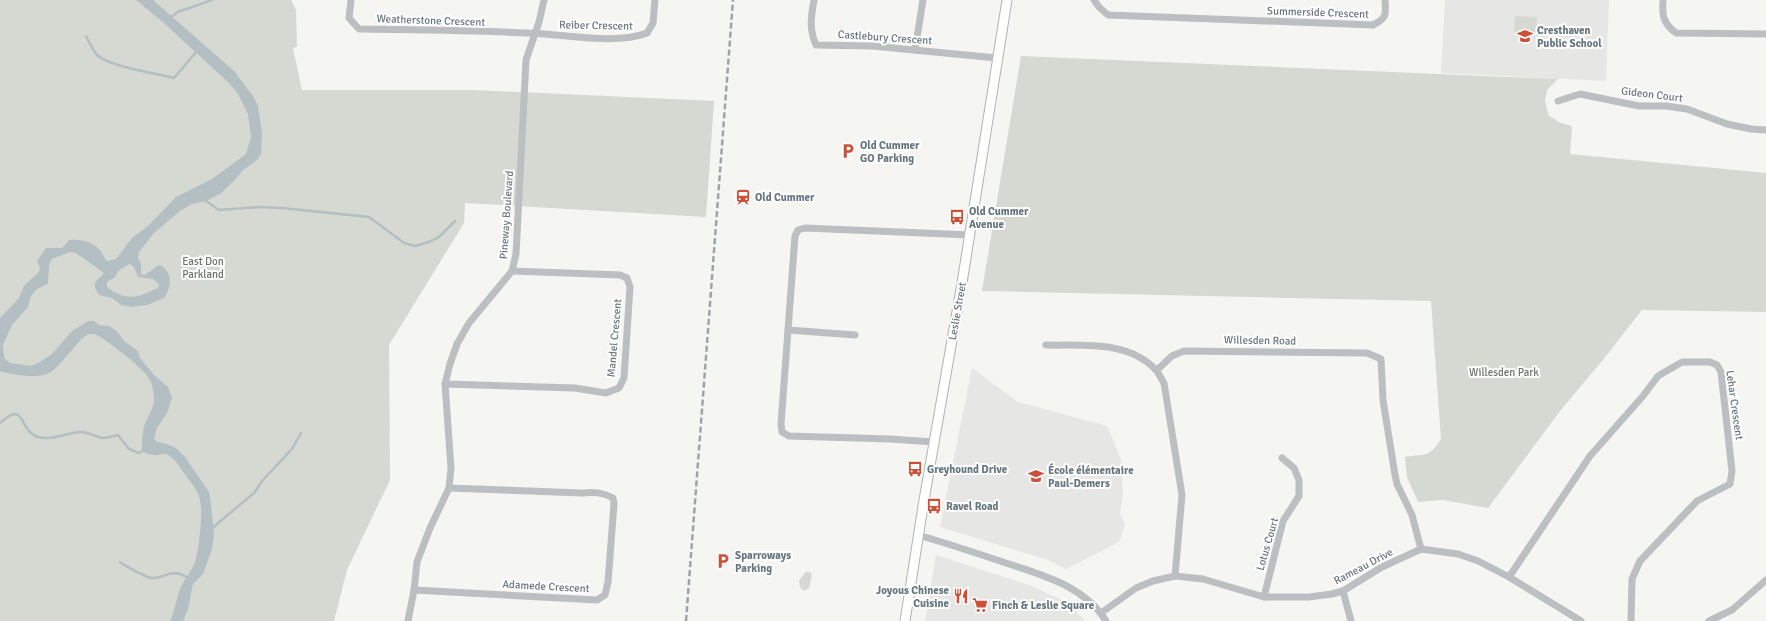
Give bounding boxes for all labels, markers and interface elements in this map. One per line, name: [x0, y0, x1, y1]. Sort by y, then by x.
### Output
street label: Summerside Crescent: [1267, 4, 1369, 21]
street label: Weatherstone Crescent: [376, 12, 486, 29]
street label: Reiber Crescent: [559, 18, 633, 33]
place label: Cresthaven Public School: [1537, 24, 1602, 50]
school or university icon: Cresthaven Public School: [1516, 27, 1534, 45]
street label: Castlebury Crescent: [837, 28, 933, 47]
street label: Gideon Court: [1620, 84, 1684, 105]
place label: Old Cummer GO Parking: [860, 139, 920, 165]
parking icon: Old Cummer GO Parking: [839, 142, 857, 160]
street label: Pineway Boulevard: [497, 170, 516, 260]
station icon: Old Cummer: [734, 188, 752, 206]
place label: Old Cummer: [755, 191, 815, 204]
place label: Old Cummer Avenue: [969, 205, 1029, 231]
bus stop icon: Old Cummer Avenue: [948, 208, 966, 226]
park label: East Don Parkland: [182, 255, 224, 281]
street label: Leslie Street: [946, 281, 969, 341]
street label: Mandel Crescent: [605, 298, 624, 378]
street label: Willesden Road: [1224, 333, 1296, 348]
park label: Willesden Park: [1469, 366, 1539, 379]
street label: Lehar Crescent: [1723, 369, 1746, 441]
bus stop icon: Greyhound Drive: [906, 460, 924, 478]
place label: Greyhound Drive: [927, 463, 1008, 476]
place label: École élémentaire Paul-Demers: [1048, 463, 1134, 490]
school or university icon: École élémentaire Paul-Demers: [1027, 467, 1045, 485]
bus stop icon: Ravel Road: [925, 497, 943, 515]
place label: Ravel Road: [946, 500, 999, 513]
street label: Lotus Court: [1254, 516, 1281, 572]
street label: Rameau Drive: [1331, 545, 1395, 587]
place label: Sparroways Parking: [735, 549, 791, 575]
parking icon: Sparroways Parking: [714, 552, 732, 570]
street label: Adamede Crescent: [502, 578, 590, 595]
place label: Joyous Chinese Cuisine: [876, 584, 950, 610]
restaurant icon: Joyous Chinese Cuisine: [952, 587, 970, 605]
supermarket icon: Finch & Leslie Square: [971, 596, 989, 614]
place label: Finch & Leslie Square: [992, 599, 1095, 612]

